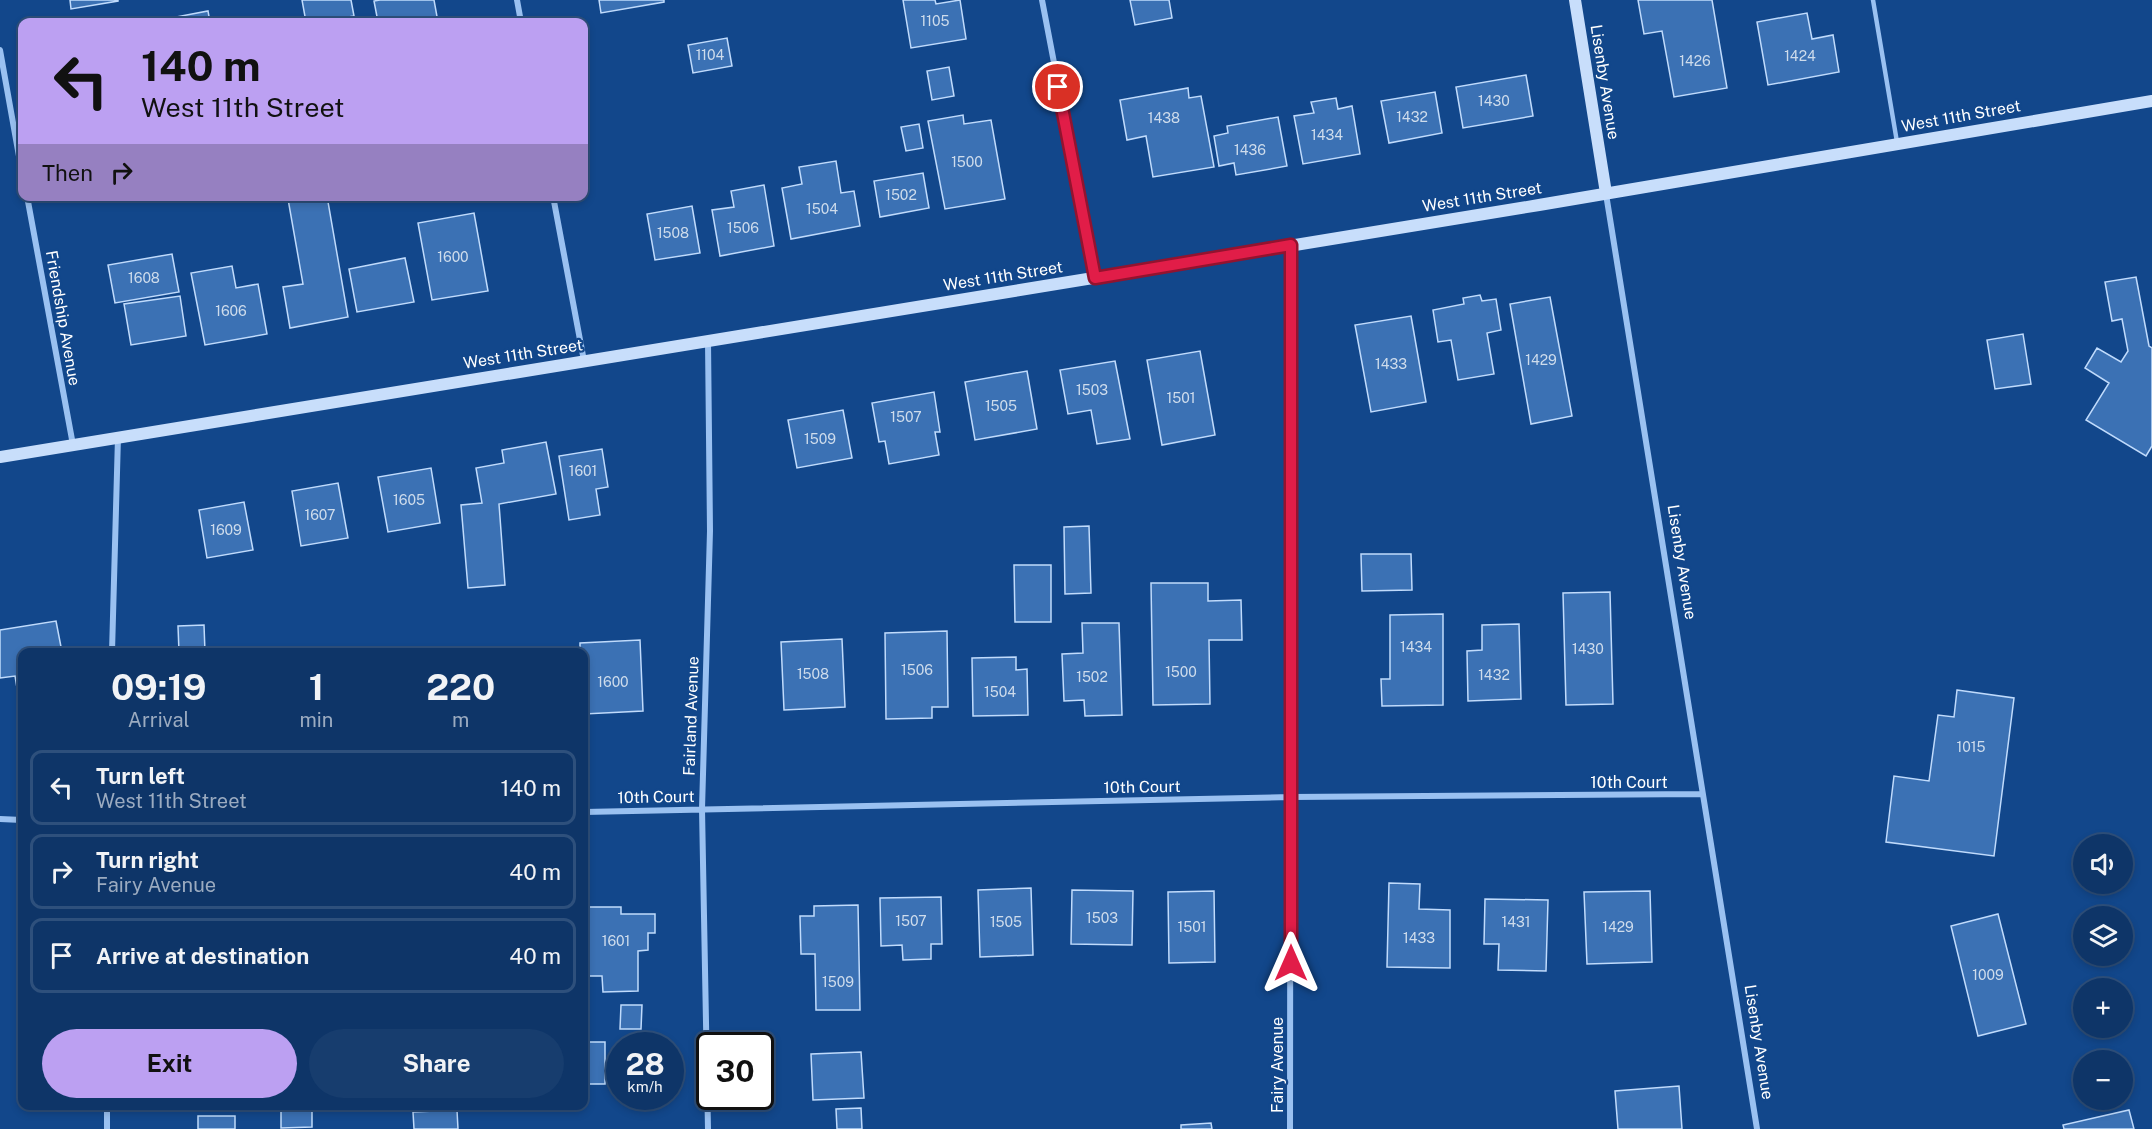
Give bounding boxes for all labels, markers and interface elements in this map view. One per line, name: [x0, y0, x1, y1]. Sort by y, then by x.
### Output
house number: 1105: [921, 13, 949, 29]
street label: Lisenby Avenue: [1587, 23, 1623, 141]
text: 140 m: [141, 41, 261, 90]
icon: left: [42, 42, 120, 120]
house number: 1104: [696, 47, 725, 63]
house number: 1424: [1784, 48, 1816, 64]
house number: 1426: [1679, 53, 1711, 69]
pin: [1032, 61, 1083, 112]
icon: arrive: [1041, 70, 1074, 103]
text: West 11th Street: [141, 91, 345, 123]
house number: 1430: [1478, 93, 1510, 109]
street label: West 11th Street: [1900, 96, 2022, 136]
house number: 1432: [1396, 109, 1428, 125]
house number: 1438: [1148, 110, 1180, 126]
house number: 1434: [1311, 127, 1343, 143]
house number: 1436: [1234, 142, 1266, 158]
house number: 1500: [951, 154, 983, 170]
icon: right: [105, 156, 138, 189]
text: Then: [42, 160, 93, 186]
street label: West 11th Street: [1421, 178, 1543, 216]
house number: 1502: [885, 187, 917, 203]
house number: 1504: [806, 201, 838, 217]
house number: 1506: [727, 220, 759, 236]
house number: 1508: [657, 225, 689, 241]
street label: Friendship Avenue: [42, 249, 84, 387]
house number: 1600: [437, 249, 469, 265]
street label: West 11th Street: [942, 257, 1064, 295]
house number: 1608: [128, 270, 160, 286]
house number: 1606: [215, 303, 247, 319]
street label: West 11th Street: [462, 335, 584, 373]
house number: 1429: [1525, 352, 1557, 368]
house number: 1433: [1375, 356, 1407, 372]
house number: 1503: [1076, 382, 1108, 398]
house number: 1501: [1167, 390, 1195, 406]
house number: 1505: [985, 398, 1017, 414]
house number: 1507: [890, 409, 922, 425]
house number: 1509: [804, 431, 836, 447]
house number: 1601: [569, 463, 597, 479]
house number: 1605: [393, 492, 425, 508]
street label: Lisenby Avenue: [1664, 503, 1700, 621]
house number: 1607: [304, 507, 336, 523]
house number: 1609: [210, 522, 242, 538]
house number: 1434: [1400, 639, 1432, 655]
house number: 1430: [1572, 641, 1604, 657]
street label: Fairland Avenue: [679, 656, 703, 776]
house number: 1506: [901, 662, 933, 678]
house number: 1500: [1165, 664, 1197, 680]
text: 09:19: [111, 666, 207, 708]
text: 1: [309, 666, 324, 708]
text: 220: [426, 666, 495, 708]
house number: 1508: [797, 666, 829, 682]
house number: 1432: [1478, 667, 1510, 683]
house number: 1502: [1076, 669, 1108, 685]
house number: 1600: [597, 674, 629, 690]
house number: 1504: [984, 684, 1016, 700]
text: Arrival: [128, 708, 190, 732]
text: min: [299, 708, 333, 732]
text: m: [452, 708, 469, 732]
house number: 1015: [1957, 739, 1985, 755]
text: Turn left: [96, 763, 185, 789]
icon: left: [45, 771, 78, 804]
street label: 10th Court: [1590, 773, 1668, 792]
text: 140 m: [500, 775, 561, 801]
street label: 10th Court: [1103, 777, 1181, 797]
street label: 10th Court: [617, 787, 695, 807]
text: West 11th Street: [96, 789, 247, 813]
map controls: [2073, 834, 2133, 1110]
button: sound: [2073, 834, 2133, 894]
text: Turn right: [96, 847, 199, 873]
icon: right: [45, 855, 78, 888]
text: 40 m: [509, 859, 561, 885]
text: Fairy Avenue: [96, 873, 216, 897]
button: layers: [2073, 906, 2133, 966]
house number: 1503: [1086, 910, 1118, 926]
house number: 1507: [895, 913, 927, 929]
house number: 1505: [990, 914, 1022, 930]
house number: 1431: [1501, 914, 1531, 930]
house number: 1501: [1178, 919, 1206, 935]
house number: 1429: [1602, 919, 1634, 935]
house number: 1433: [1403, 930, 1435, 946]
position arrow: [1259, 931, 1323, 995]
house number: 1601: [602, 933, 630, 949]
icon: arrive: [45, 939, 78, 972]
text: Arrive at destination: [96, 943, 309, 969]
text: 40 m: [509, 943, 561, 969]
house number: 1009: [1972, 967, 2004, 983]
house number: 1509: [822, 974, 854, 990]
button: +: [2073, 978, 2133, 1038]
street label: Lisenby Avenue: [1741, 983, 1777, 1101]
street label: Fairy Avenue: [1268, 1017, 1287, 1113]
button: Exit: [42, 1029, 297, 1098]
button: Share: [309, 1029, 564, 1098]
speed limit sign: 30: [696, 1032, 774, 1110]
text: 28: [625, 1046, 665, 1082]
button: −: [2073, 1050, 2133, 1110]
text: km/h: [627, 1078, 663, 1095]

